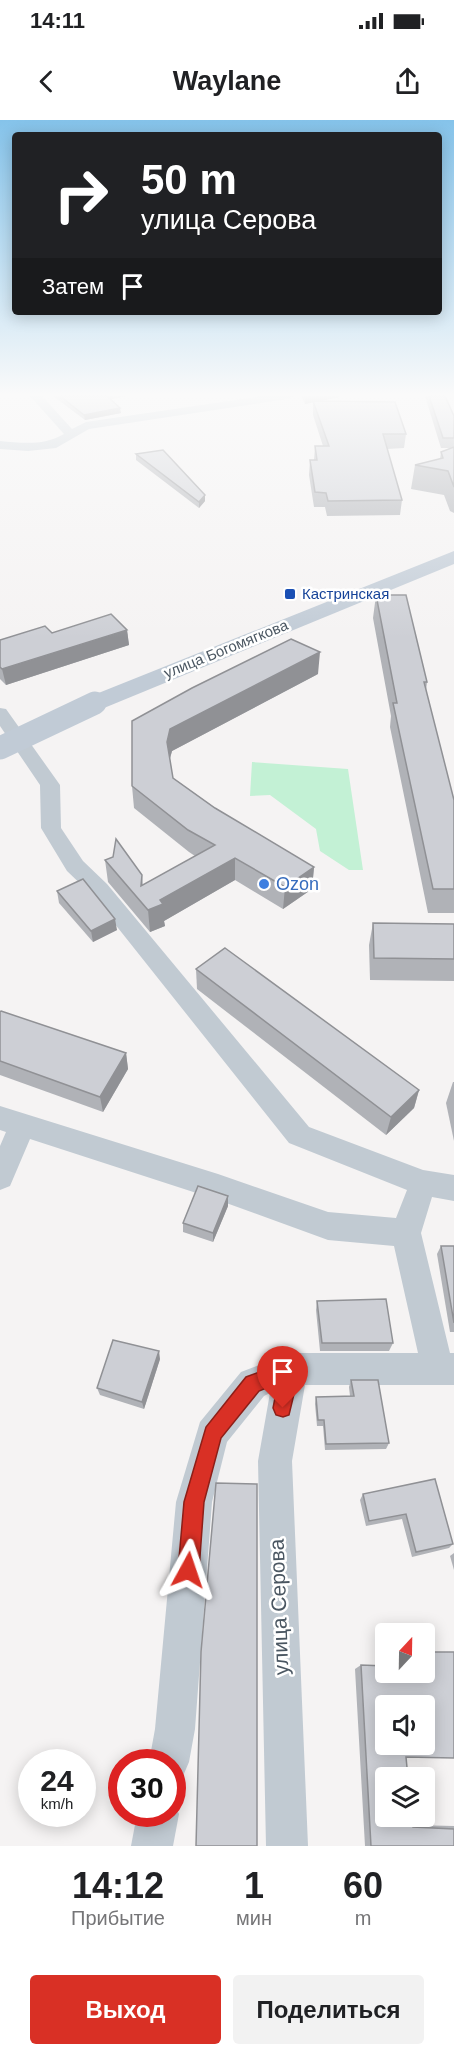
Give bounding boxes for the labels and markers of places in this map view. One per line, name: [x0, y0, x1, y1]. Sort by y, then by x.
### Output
place label: Кастринская: [302, 585, 389, 602]
marker: Кастринская: [283, 587, 297, 601]
place label: Ozon: [276, 874, 319, 894]
marker: Ozon: [257, 877, 271, 891]
pin: [257, 1346, 308, 1408]

